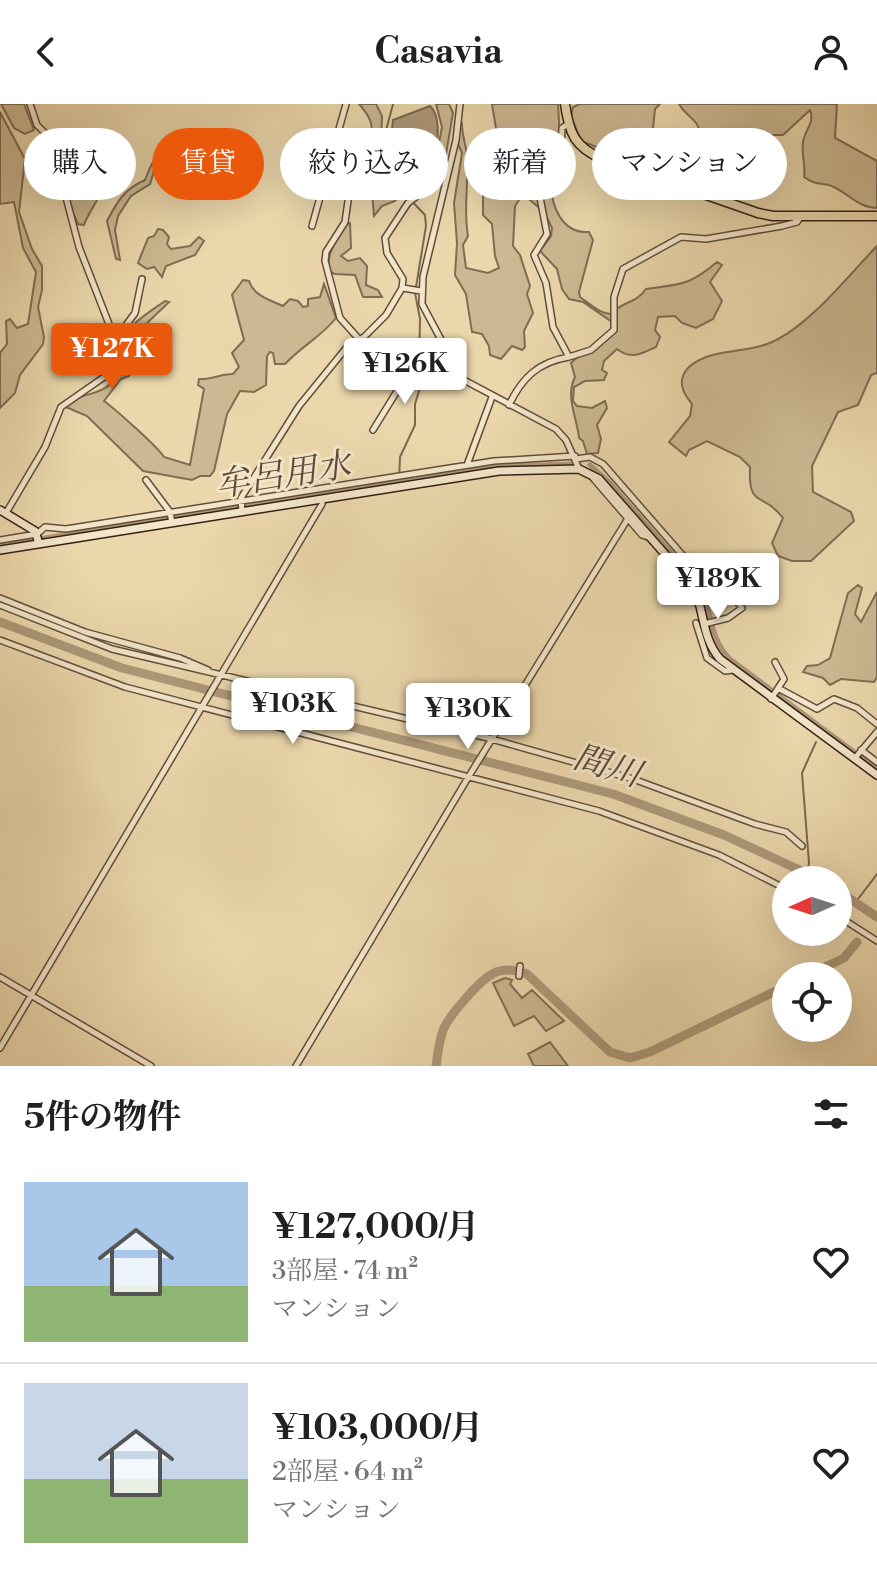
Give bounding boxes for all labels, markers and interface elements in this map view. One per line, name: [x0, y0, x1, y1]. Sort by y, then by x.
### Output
icon: back: [24, 30, 68, 74]
text: Casavia: [374, 30, 503, 75]
icon: person: [809, 30, 853, 74]
chip: 購入: [24, 128, 136, 200]
chip: 賃貸: [152, 128, 264, 200]
chip: 絞り込み: [280, 128, 448, 200]
chip: 新着: [464, 128, 576, 200]
chip: マンション: [592, 128, 787, 200]
pin: ¥127K: [56, 323, 168, 391]
text: ¥127K: [69, 333, 155, 365]
pin: ¥126K: [349, 338, 461, 406]
text: ¥126K: [362, 348, 448, 380]
water label: 牟呂用水: [213, 444, 356, 507]
pin: ¥189K: [662, 553, 774, 621]
text: ¥189K: [675, 563, 761, 595]
pin: ¥103K: [237, 678, 349, 746]
pin: ¥130K: [412, 683, 524, 751]
text: ¥103K: [249, 688, 337, 720]
text: ¥130K: [424, 693, 512, 725]
water label: 間川: [568, 737, 649, 798]
north arrow: [772, 866, 852, 946]
map controls: [772, 866, 852, 1042]
button: locate: [772, 962, 852, 1042]
icon: filters: [809, 1092, 853, 1136]
text: 5件の物件: [24, 1097, 181, 1139]
text: ¥127,000/月: [272, 1207, 480, 1249]
icon: home: [88, 1214, 184, 1310]
icon: heart: [809, 1240, 853, 1284]
text: 3部屋 · 74 m²: [272, 1255, 418, 1287]
text: マンション: [272, 1293, 401, 1325]
text: ¥103,000/月: [272, 1408, 484, 1450]
icon: home: [88, 1415, 184, 1511]
icon: heart: [809, 1441, 853, 1485]
text: 2部屋 · 64 m²: [272, 1456, 423, 1488]
text: マンション: [272, 1494, 401, 1526]

